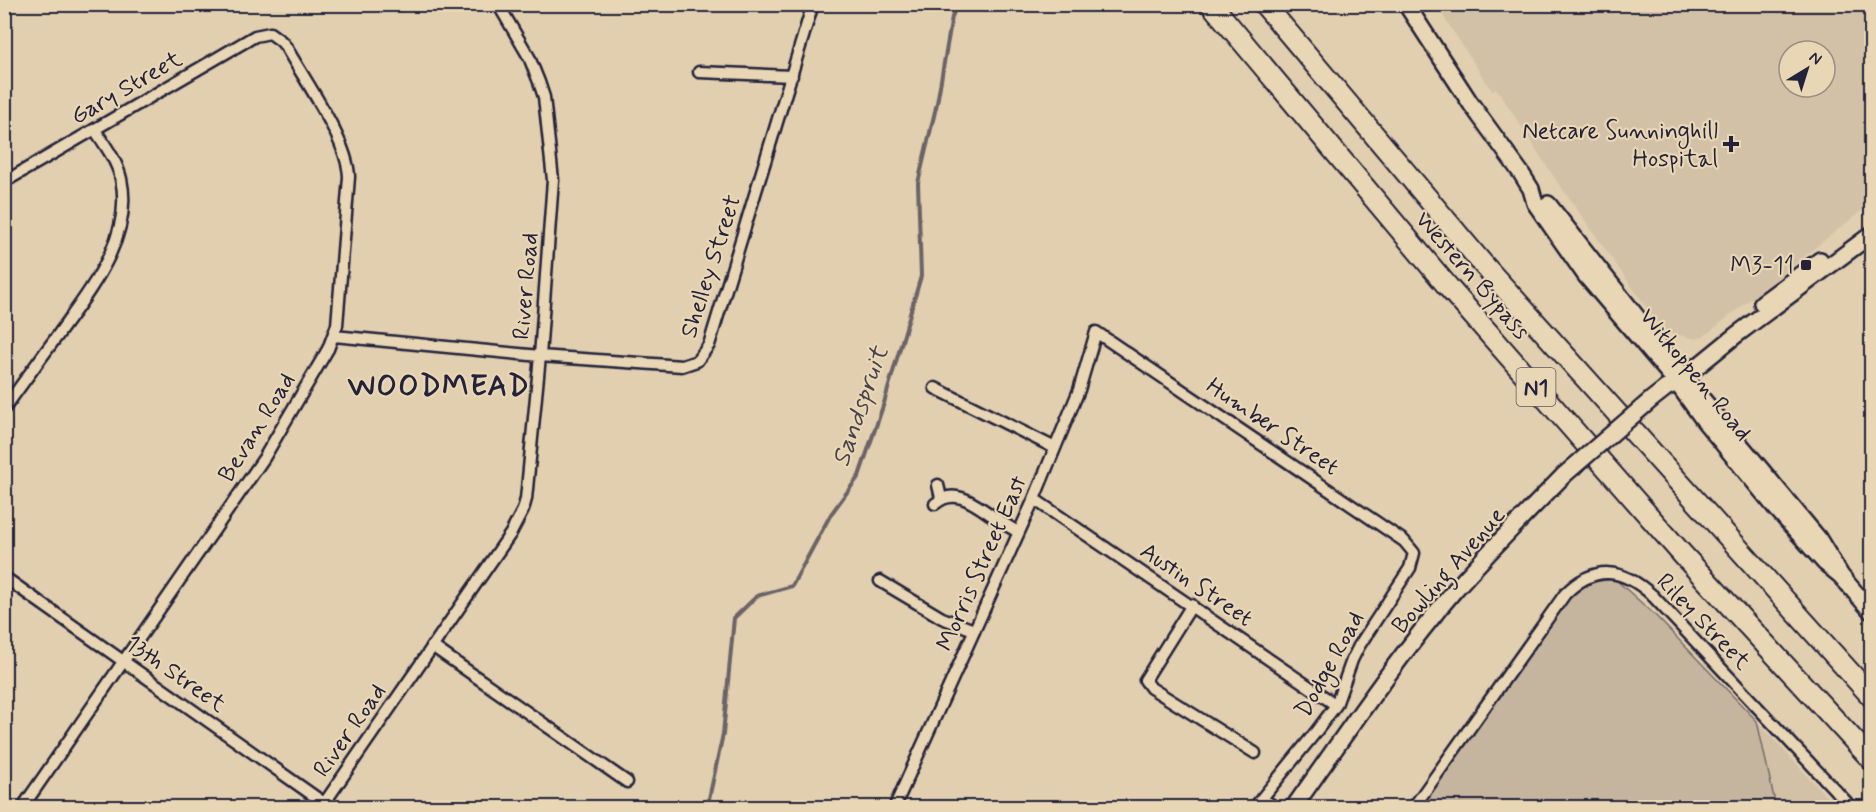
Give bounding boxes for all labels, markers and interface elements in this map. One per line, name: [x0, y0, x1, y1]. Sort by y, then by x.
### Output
north arrow: [1777, 39, 1837, 99]
street label: Gary Street: [66, 44, 188, 133]
text: N: [1805, 47, 1826, 70]
place label: Netcare Sunninghill Hospital: [1522, 116, 1718, 175]
marker: Netcare Sunninghill Hospital: [1722, 135, 1740, 153]
street label: Shelley Street: [674, 191, 749, 342]
street label: Western Bypass: [1408, 205, 1536, 347]
street label: River Road: [506, 231, 547, 341]
place label: M3-11: [1730, 251, 1794, 282]
marker: M3-11: [1799, 258, 1813, 272]
street label: Witkoppen Road: [1632, 302, 1758, 448]
water label: Sandspruit: [825, 341, 898, 471]
street label: Bevan Road: [211, 367, 303, 488]
district label: WOODMEAD: [347, 367, 530, 406]
road number: N1: [1516, 368, 1556, 406]
street label: Humber Street: [1200, 371, 1345, 483]
street label: Morris Street East: [930, 471, 1035, 656]
street label: Bowling Avenue: [1385, 501, 1515, 643]
street label: Austin Street: [1134, 536, 1259, 634]
street label: Riley Street: [1649, 567, 1757, 677]
street label: Dodge Road: [1289, 606, 1374, 724]
street label: 13th Street: [119, 628, 232, 720]
street label: River Road: [307, 678, 394, 784]

